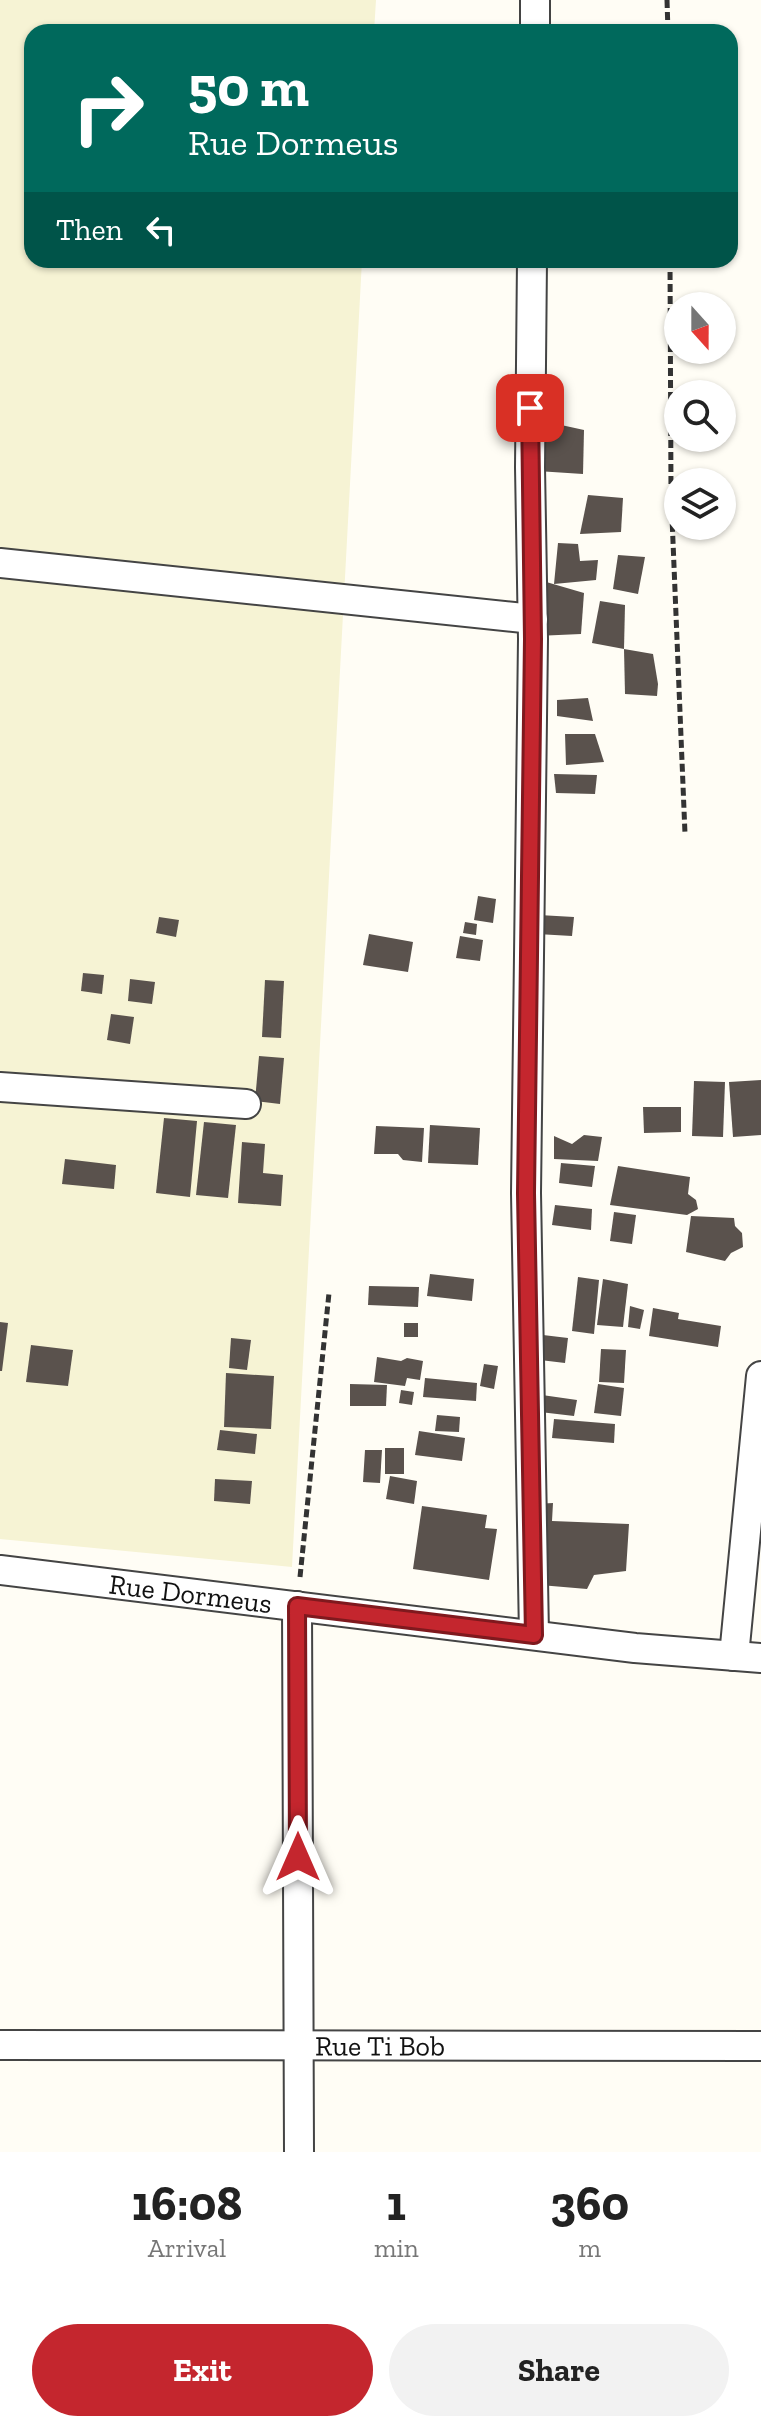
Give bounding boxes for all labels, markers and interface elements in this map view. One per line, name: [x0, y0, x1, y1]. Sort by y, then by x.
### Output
text: 50 m: [188, 53, 309, 120]
icon: right: [56, 56, 160, 160]
text: Rue Dormeus: [188, 121, 398, 164]
icon: left: [139, 208, 183, 252]
text: Then: [56, 212, 123, 248]
north arrow: [664, 292, 736, 364]
map controls: [664, 292, 736, 540]
pin: [496, 374, 564, 442]
button: search: [664, 380, 736, 452]
icon: arrive: [508, 386, 552, 430]
button: layers: [664, 468, 736, 540]
street label: Rue Dormeus: [107, 1568, 274, 1620]
position arrow: [256, 1815, 340, 1899]
street label: Rue Ti Bob: [315, 2029, 445, 2063]
text: 16:08: [132, 2175, 242, 2232]
text: 1: [387, 2175, 406, 2232]
text: 360: [550, 2175, 629, 2232]
text: Arrival: [148, 2232, 226, 2264]
text: min: [374, 2232, 419, 2264]
text: m: [579, 2232, 601, 2264]
button: Exit: [32, 2324, 373, 2416]
button: Share: [389, 2324, 729, 2416]

